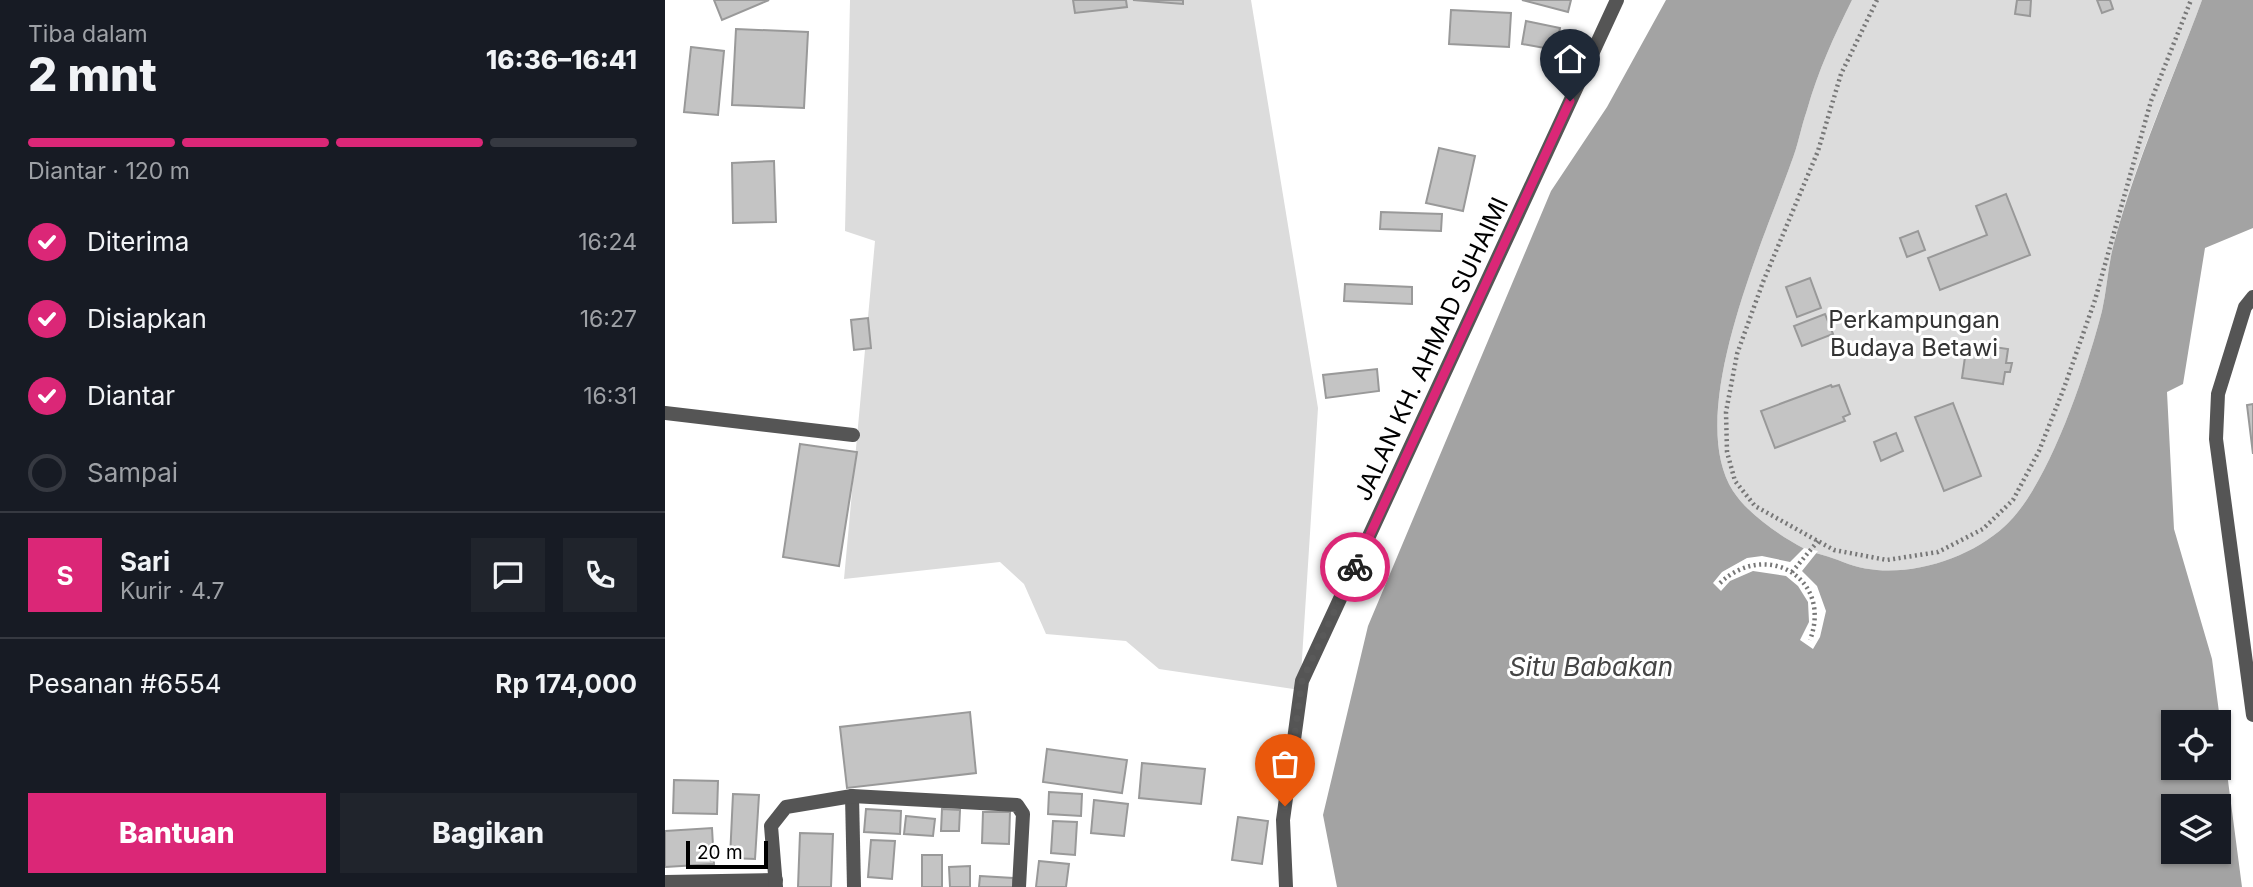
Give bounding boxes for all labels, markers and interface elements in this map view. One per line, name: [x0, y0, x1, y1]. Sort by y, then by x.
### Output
text: Tiba dalam: [28, 20, 148, 48]
pin: [1540, 29, 1600, 101]
icon: home: [1551, 40, 1589, 78]
text: 16:36–16:41: [486, 44, 637, 75]
text: 2 mnt: [28, 46, 157, 102]
text: Diantar · 120 m: [28, 157, 190, 185]
street label: JALAN KH. AHMAD SUHAIMI: [1348, 193, 1514, 505]
icon: check: [28, 223, 66, 261]
text: Diterima: [87, 226, 189, 257]
text: 16:24: [578, 228, 637, 256]
icon: check: [28, 300, 66, 338]
text: Disiapkan: [87, 303, 207, 334]
text: 16:27: [580, 305, 637, 333]
park label: Perkampungan Budaya Betawi: [1828, 305, 2000, 362]
icon: check: [28, 377, 66, 415]
text: Diantar: [87, 380, 175, 411]
text: 16:31: [583, 382, 637, 410]
text: Sampai: [87, 457, 178, 488]
courier: [1320, 532, 1390, 602]
button: chat: [471, 538, 545, 612]
button: phone: [563, 538, 637, 612]
text: Sari: [120, 546, 170, 577]
icon: bike: [1336, 548, 1374, 586]
text: S: [56, 560, 74, 591]
text: Kurir · 4.7: [120, 577, 225, 605]
water label: Situ Babakan: [1509, 651, 1673, 682]
text: Pesanan #6554: [28, 668, 222, 699]
text: Rp 174,000: [495, 668, 637, 699]
map controls: [2161, 710, 2231, 864]
button: locate: [2161, 710, 2231, 780]
pin: [1255, 734, 1315, 806]
icon: bag: [1266, 745, 1304, 783]
button: Bantuan: [28, 793, 326, 873]
button: Bagikan: [340, 793, 637, 873]
button: layers: [2161, 794, 2231, 864]
scale bar: [686, 838, 768, 870]
text: 20 m: [697, 841, 743, 864]

